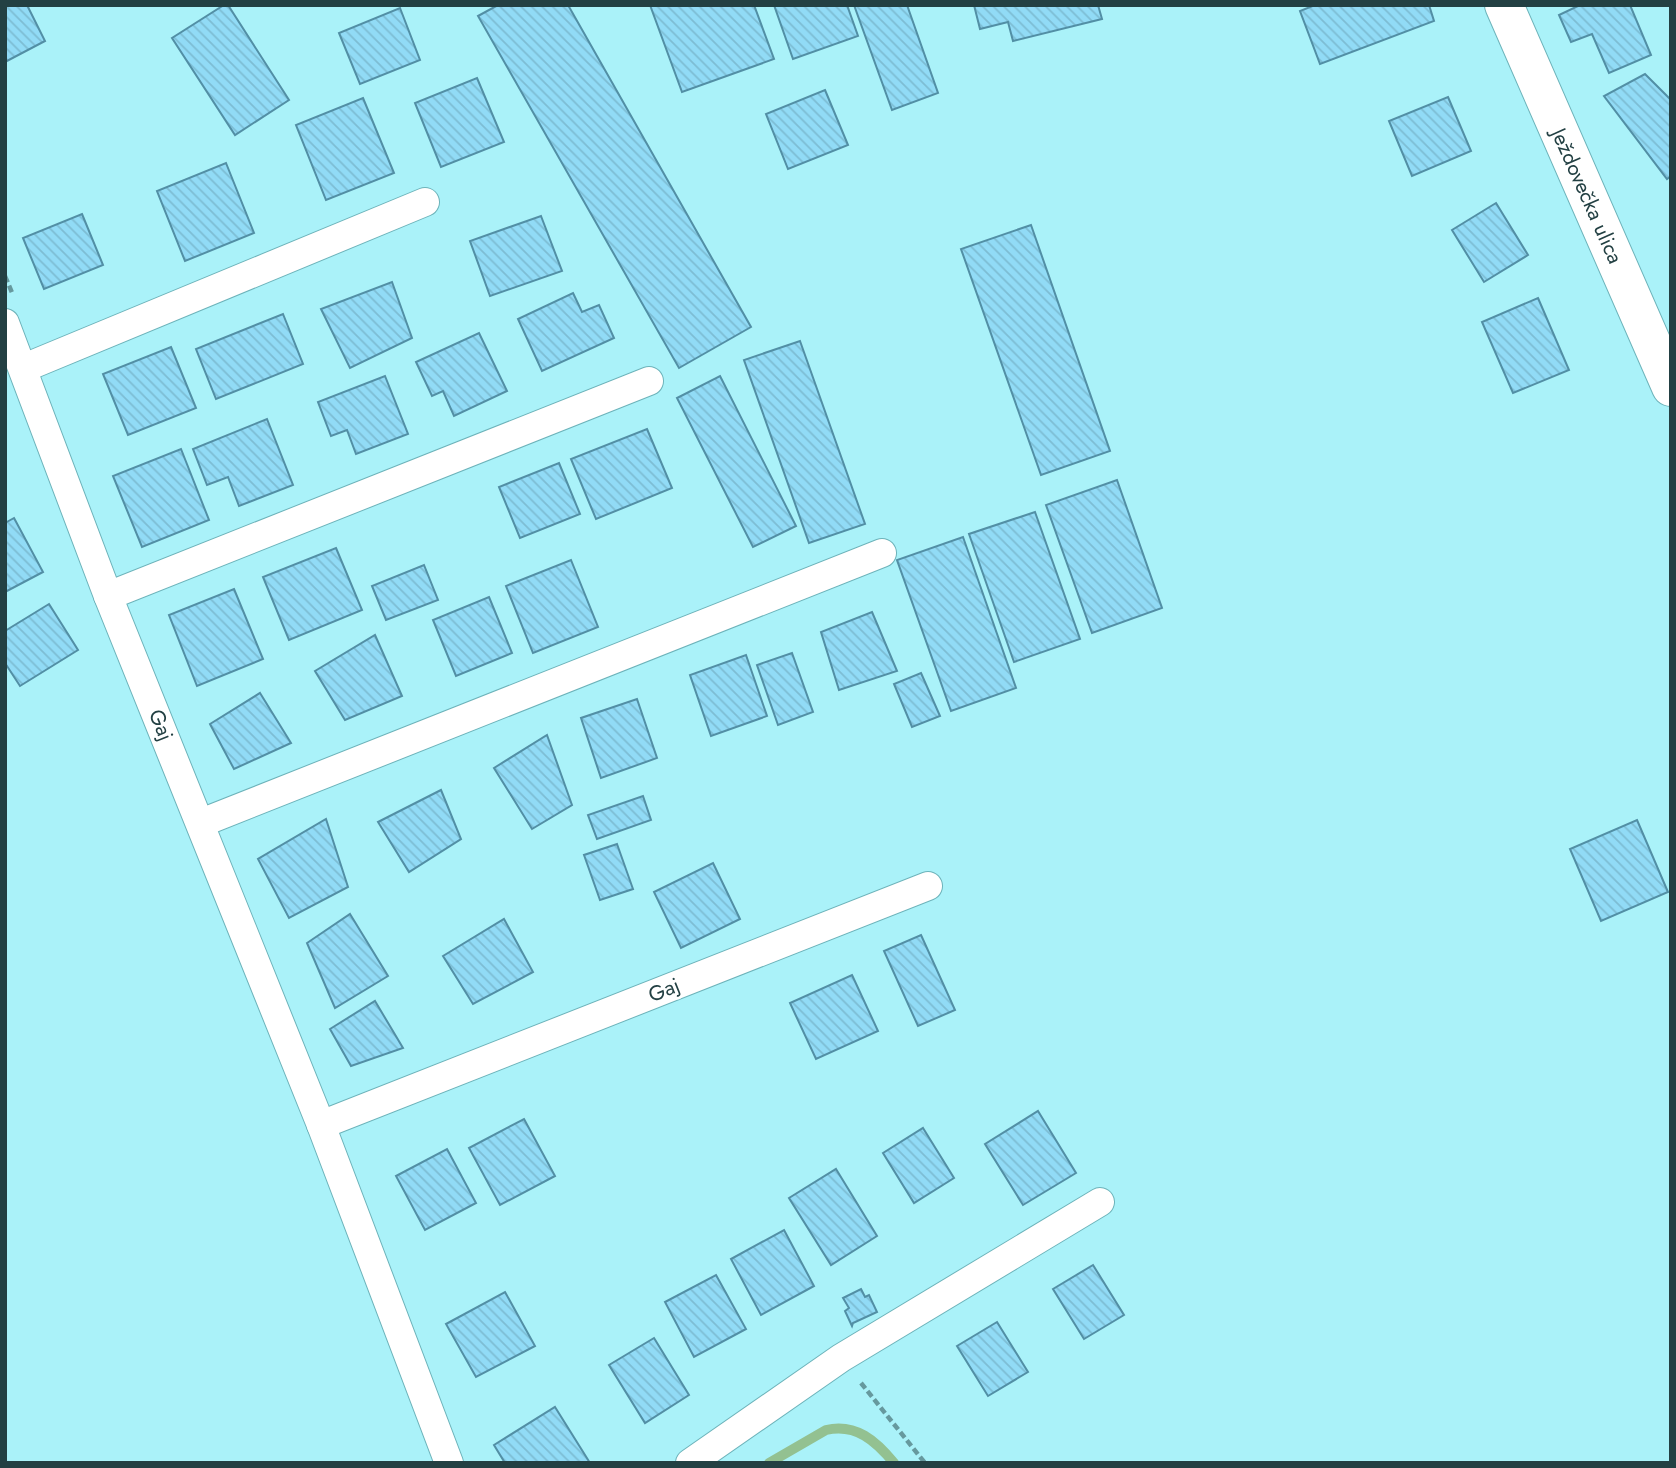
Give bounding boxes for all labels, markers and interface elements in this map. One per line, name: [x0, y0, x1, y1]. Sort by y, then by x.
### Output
street label: Ježdovečka ulica: [1542, 121, 1630, 269]
street label: Gaj: [141, 705, 181, 745]
street label: Gaj: [644, 970, 684, 1010]

